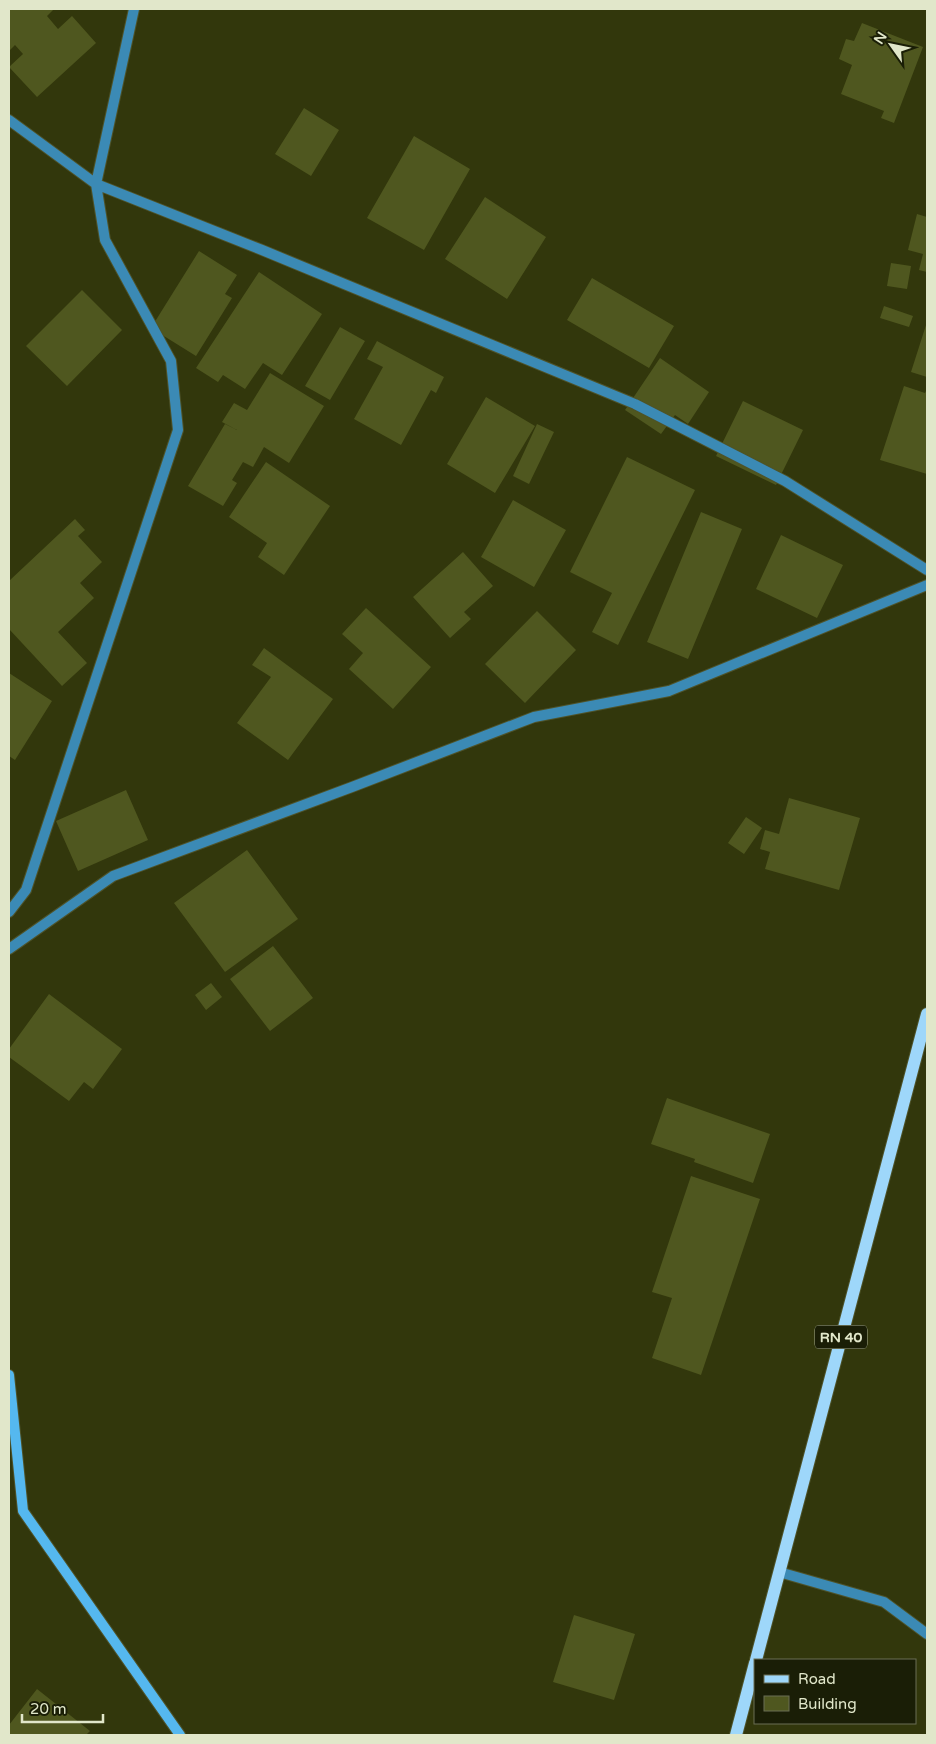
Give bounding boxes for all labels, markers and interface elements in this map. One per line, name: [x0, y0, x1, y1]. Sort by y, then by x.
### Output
north arrow: [866, 20, 916, 70]
text: N: [870, 29, 891, 48]
road number: RN 40: [815, 1325, 867, 1348]
legend: [754, 1659, 916, 1724]
text: Road: [798, 1670, 836, 1688]
scale bar: [22, 1692, 104, 1724]
text: Building: [798, 1695, 857, 1713]
text: 20 m: [30, 1700, 67, 1718]

